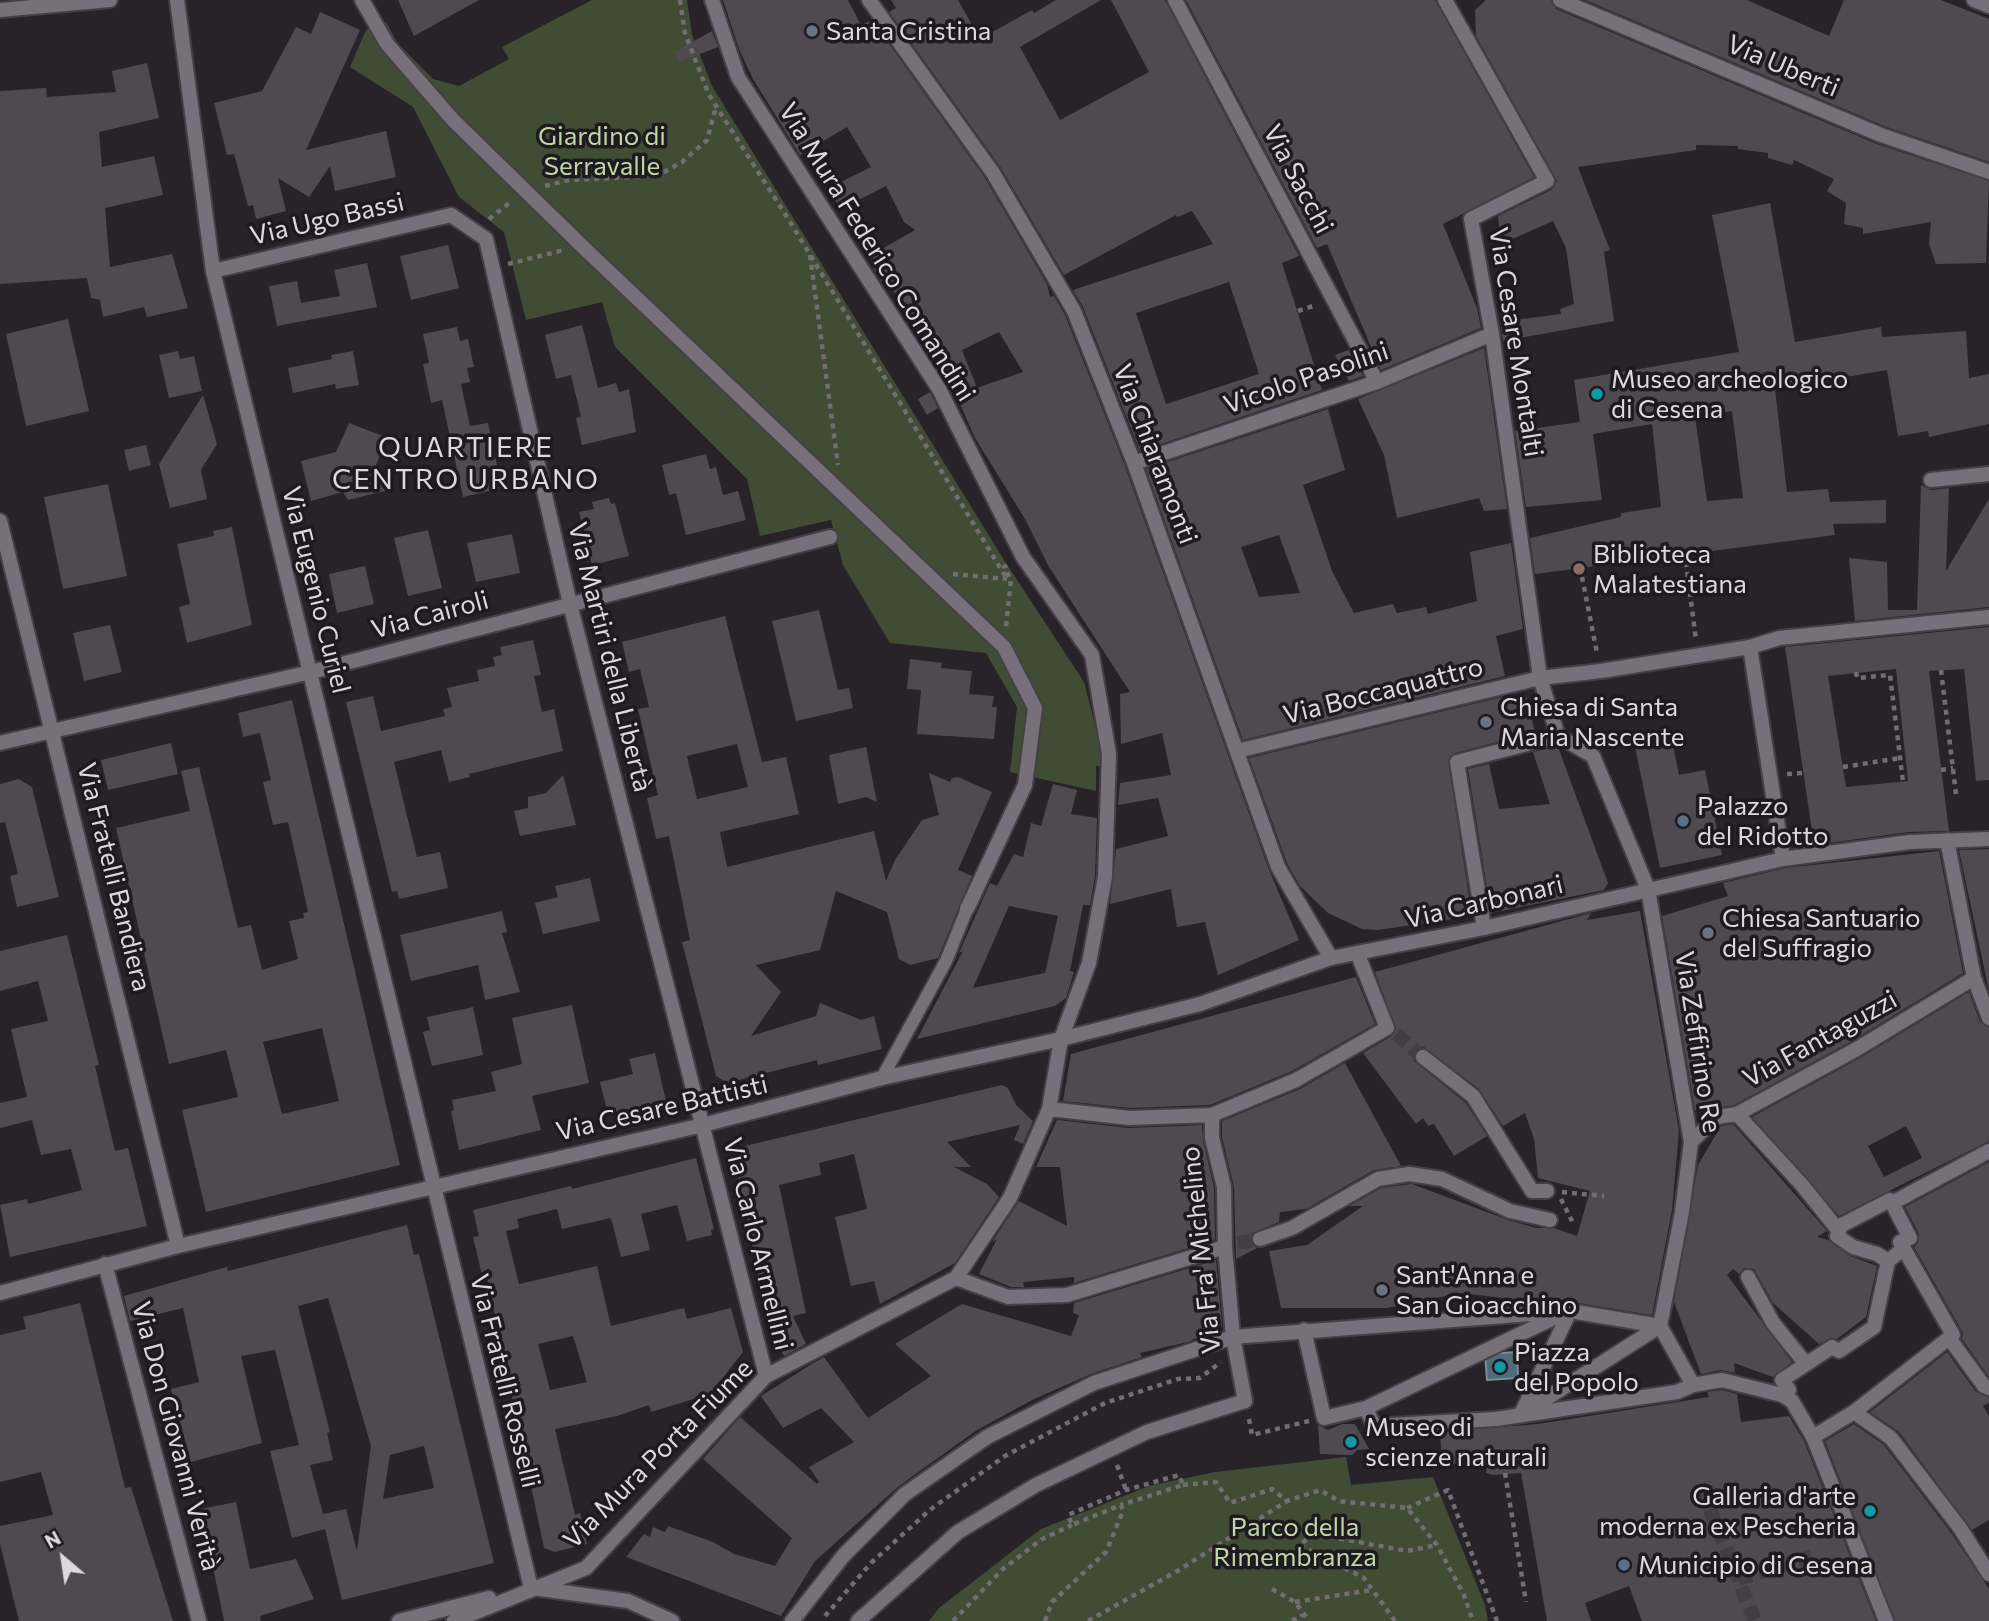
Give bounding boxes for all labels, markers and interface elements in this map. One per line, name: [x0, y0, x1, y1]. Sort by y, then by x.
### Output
place label: Santa Cristina: [826, 15, 991, 47]
marker: Santa Cristina: [804, 23, 820, 39]
street label: Via Uberti: [1722, 28, 1844, 104]
street label: Via Mura Federico Comandini: [772, 97, 982, 407]
street label: Via Sacchi: [1256, 119, 1340, 239]
park label: Giardino di Serravalle: [538, 120, 666, 182]
street label: Via Ugo Bassi: [247, 186, 407, 252]
street label: Via Cesare Montalti: [1482, 225, 1550, 459]
street label: Vicolo Pasolini: [1220, 335, 1392, 421]
street label: Via Chiaramonti: [1106, 360, 1204, 548]
place label: Museo archeologico di Cesena: [1611, 363, 1848, 424]
marker: Museo archeologico di Cesena: [1589, 386, 1605, 402]
district label: QUARTIERE CENTRO URBANO: [334, 431, 598, 497]
street label: Via Eugenio Curiel: [275, 483, 357, 697]
street label: Via Martiri della Libertà: [561, 519, 659, 795]
place label: Biblioteca Malatestiana: [1593, 538, 1747, 600]
marker: Biblioteca Malatestiana: [1571, 561, 1587, 577]
street label: Via Cairoli: [368, 584, 492, 646]
street label: Via Boccaquattro: [1280, 651, 1486, 731]
place label: Chiesa di Santa Maria Nascente: [1500, 691, 1685, 752]
marker: Chiesa di Santa Maria Nascente: [1478, 714, 1494, 730]
street label: Via Fratelli Bandiera: [70, 759, 158, 995]
place label: Palazzo del Ridotto: [1697, 790, 1828, 852]
marker: Palazzo del Ridotto: [1675, 813, 1691, 829]
street label: Via Carbonari: [1402, 869, 1566, 935]
place label: Chiesa Santuario del Suffragio: [1722, 902, 1921, 964]
marker: Chiesa Santuario del Suffragio: [1700, 925, 1716, 941]
street label: Via Zeffirino Re: [1668, 949, 1728, 1135]
street label: Via Fantaguzzi: [1737, 984, 1903, 1094]
street label: Via Cesare Battisti: [553, 1068, 771, 1148]
street label: Via Carlo Armellini: [716, 1134, 800, 1354]
street label: Via Fra' Michelino: [1175, 1145, 1227, 1355]
place label: Sant'Anna e San Gioacchino: [1396, 1259, 1577, 1320]
street label: Via Fratelli Rosselli: [463, 1271, 547, 1491]
marker: Sant'Anna e San Gioacchino: [1374, 1282, 1390, 1298]
street label: Via Don Giovanni Verità: [125, 1298, 227, 1574]
place label: Piazza del Popolo: [1514, 1336, 1639, 1398]
street label: Via Mura Porta Fiume: [557, 1353, 759, 1555]
marker: Piazza del Popolo: [1492, 1359, 1508, 1375]
place label: Museo di scienze naturali: [1365, 1411, 1547, 1472]
marker: Museo di scienze naturali: [1343, 1434, 1359, 1450]
place label: Galleria d'arte moderna ex Pescheria: [1599, 1480, 1856, 1542]
marker: Galleria d'arte moderna ex Pescheria: [1862, 1503, 1878, 1519]
park label: Parco della Rimembranza: [1213, 1511, 1377, 1572]
north arrow: [28, 1523, 98, 1593]
text: N: [41, 1526, 64, 1553]
place label: Municipio di Cesena: [1638, 1549, 1873, 1581]
marker: Municipio di Cesena: [1616, 1557, 1632, 1573]

